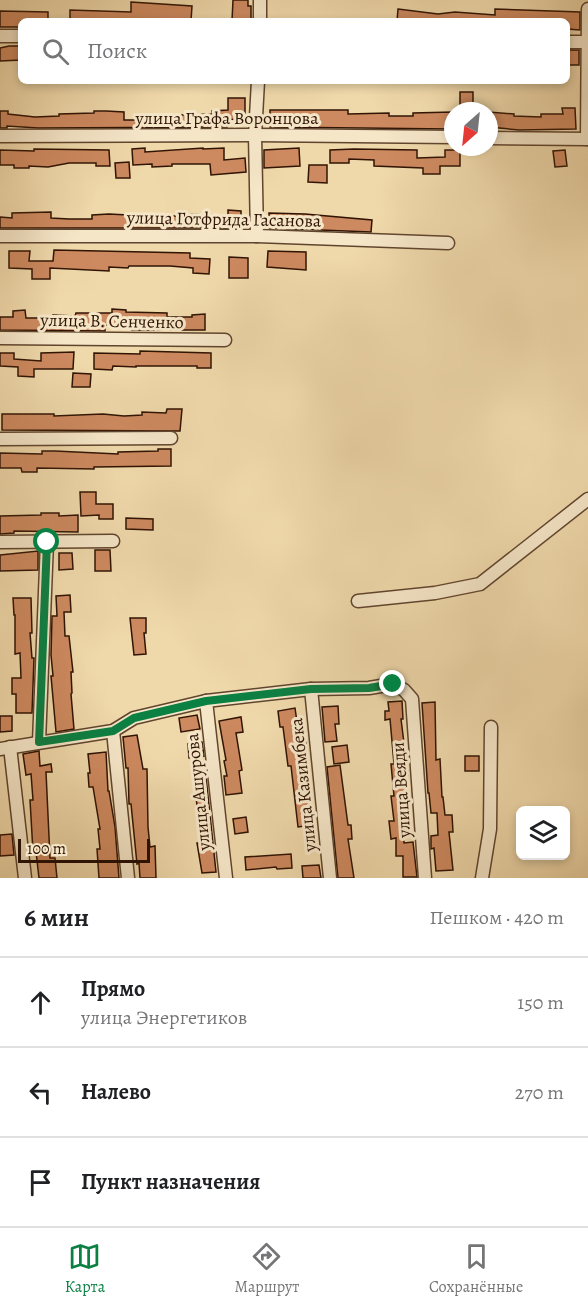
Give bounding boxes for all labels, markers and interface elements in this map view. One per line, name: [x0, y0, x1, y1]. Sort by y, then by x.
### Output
search box: [18, 18, 570, 84]
icon: search: [39, 35, 72, 68]
text: Поиск: [87, 36, 147, 66]
north arrow: [444, 102, 498, 156]
street label: улица Графа Воронцова: [135, 106, 319, 130]
street label: улица Готфрида Гасанова: [126, 205, 322, 233]
street label: улица В. Сенченко: [39, 308, 184, 334]
route start: [33, 528, 59, 554]
route end: [379, 670, 405, 696]
street label: улица Казимбека: [284, 716, 322, 854]
street label: улица Ашурова: [180, 731, 216, 853]
street label: улица Веяди: [386, 741, 416, 840]
map controls: [516, 806, 570, 860]
button: layers: [516, 806, 570, 860]
scale bar: [18, 836, 150, 864]
text: 100 m: [27, 838, 66, 860]
text: 6 мин: [24, 900, 89, 935]
text: Пешком · 420 m: [430, 904, 564, 931]
text: Прямо: [81, 974, 145, 1004]
icon: ahead: [24, 986, 57, 1019]
text: 150 m: [517, 989, 564, 1016]
text: улица Энергетиков: [81, 1004, 247, 1031]
icon: left: [24, 1076, 57, 1109]
text: Налево: [81, 1077, 151, 1107]
text: 270 m: [515, 1079, 564, 1106]
icon: arrive: [24, 1166, 57, 1199]
text: Пункт назначения: [81, 1167, 260, 1197]
tab: Карта: [65, 1240, 105, 1298]
tab: Маршрут: [235, 1240, 299, 1298]
tab: Сохранённые: [429, 1240, 523, 1298]

